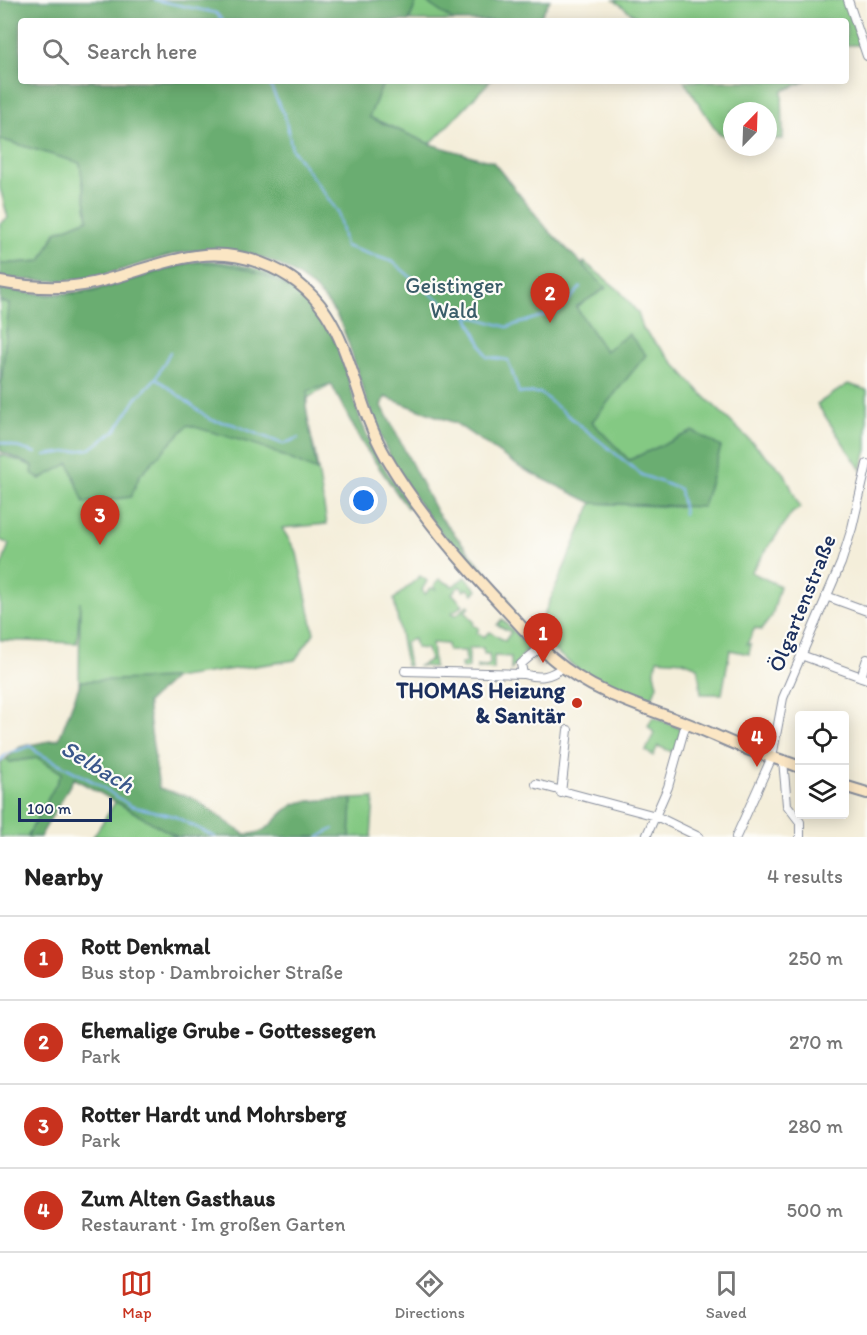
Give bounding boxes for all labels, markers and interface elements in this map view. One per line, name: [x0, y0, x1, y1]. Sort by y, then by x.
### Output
search box: [18, 18, 849, 84]
icon: search: [39, 35, 72, 68]
text: Search here: [87, 38, 197, 65]
north arrow: [723, 102, 777, 156]
park label: Geistinger Wald: [405, 272, 503, 324]
pin: 2: [530, 274, 570, 323]
your location: [349, 486, 378, 515]
pin: 3: [80, 496, 120, 545]
street label: Ölgartenstraße: [762, 530, 842, 676]
pin: 1: [524, 614, 562, 663]
place label: THOMAS Heizung & Sanitär: [395, 677, 566, 729]
marker: THOMAS Heizung & Sanitär: [570, 696, 584, 710]
map controls: [795, 711, 849, 819]
button: locate: [795, 711, 849, 765]
pin: 4: [738, 718, 777, 767]
water label: Selbach: [56, 733, 141, 800]
button: layers: [795, 765, 849, 819]
scale bar: [18, 795, 112, 822]
text: 100 m: [27, 799, 71, 818]
text: Nearby: [24, 860, 103, 892]
text: 4 results: [767, 864, 843, 888]
text: Rott Denkmal: [81, 933, 210, 960]
text: 1: [39, 946, 48, 970]
text: 250 m: [788, 946, 843, 970]
text: Bus stop · Dambroicher Straße: [81, 960, 343, 984]
text: Ehemalige Grube - Gottessegen: [81, 1017, 376, 1044]
text: 2: [38, 1030, 49, 1054]
text: 270 m: [789, 1030, 843, 1054]
text: Park: [81, 1044, 120, 1068]
text: Rotter Hardt und Mohrsberg: [81, 1101, 346, 1128]
text: 3: [38, 1114, 49, 1138]
text: 280 m: [788, 1114, 843, 1138]
text: Park: [81, 1128, 120, 1152]
text: Zum Alten Gasthaus: [81, 1185, 275, 1212]
text: 4: [37, 1198, 50, 1222]
text: 500 m: [787, 1198, 843, 1222]
text: Restaurant · Im großen Garten: [81, 1212, 346, 1236]
tab: Map: [120, 1267, 153, 1322]
tab: Directions: [394, 1267, 465, 1322]
tab: Saved: [706, 1267, 747, 1322]

